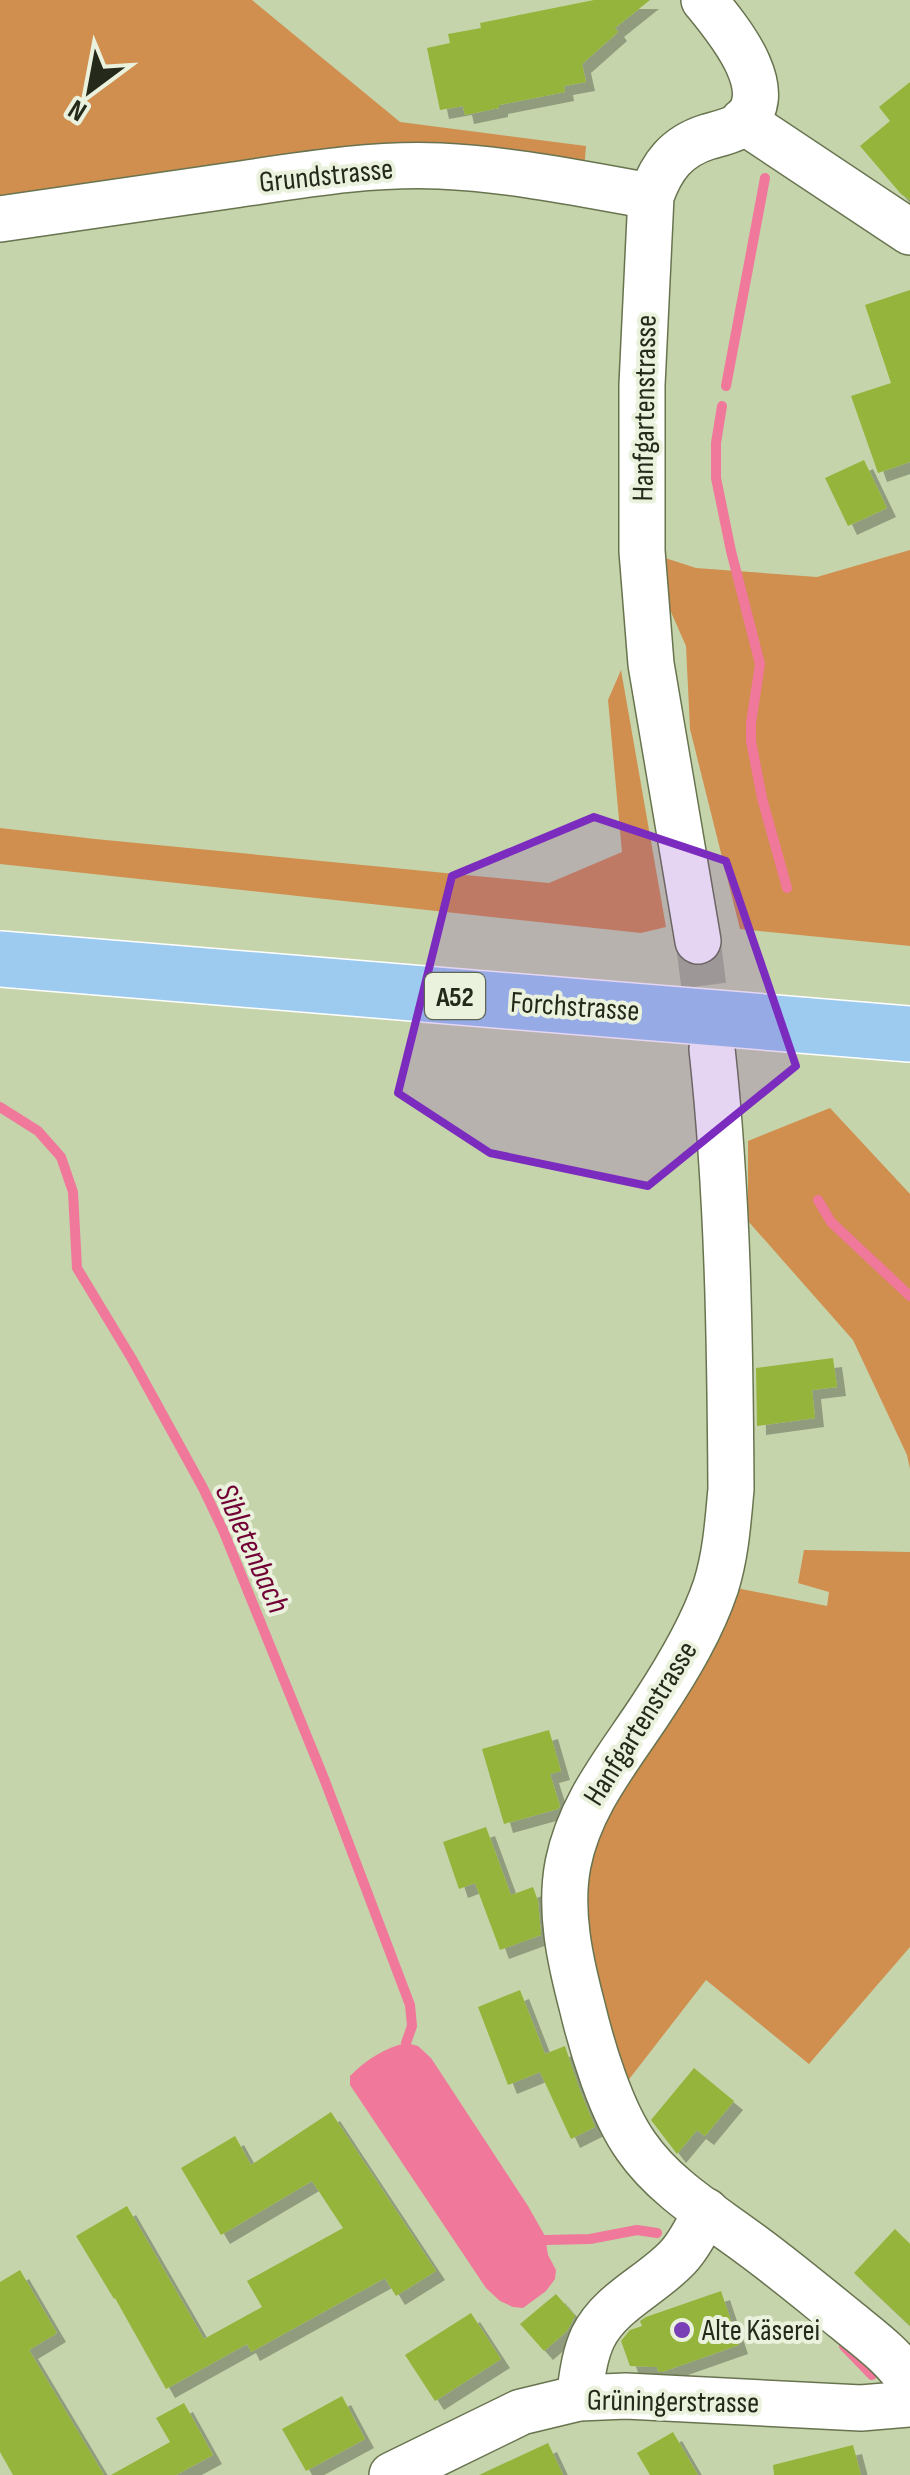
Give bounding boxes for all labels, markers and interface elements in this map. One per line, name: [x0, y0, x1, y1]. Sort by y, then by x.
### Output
north arrow: [40, 40, 140, 140]
text: N: [62, 92, 93, 128]
street label: Grundstrasse: [257, 151, 395, 201]
street label: Hanfgartenstrasse: [625, 314, 665, 502]
road number: A52: [425, 973, 485, 1019]
street label: Forchstrasse: [509, 985, 641, 1029]
water label: Sibletenbach: [206, 1478, 297, 1619]
street label: Hanfgartenstrasse: [576, 1635, 706, 1812]
place label: Alte Käserei: [701, 2313, 820, 2349]
marker: Alte Käserei: [671, 2319, 693, 2341]
street label: Grüningerstrasse: [586, 2382, 759, 2422]

